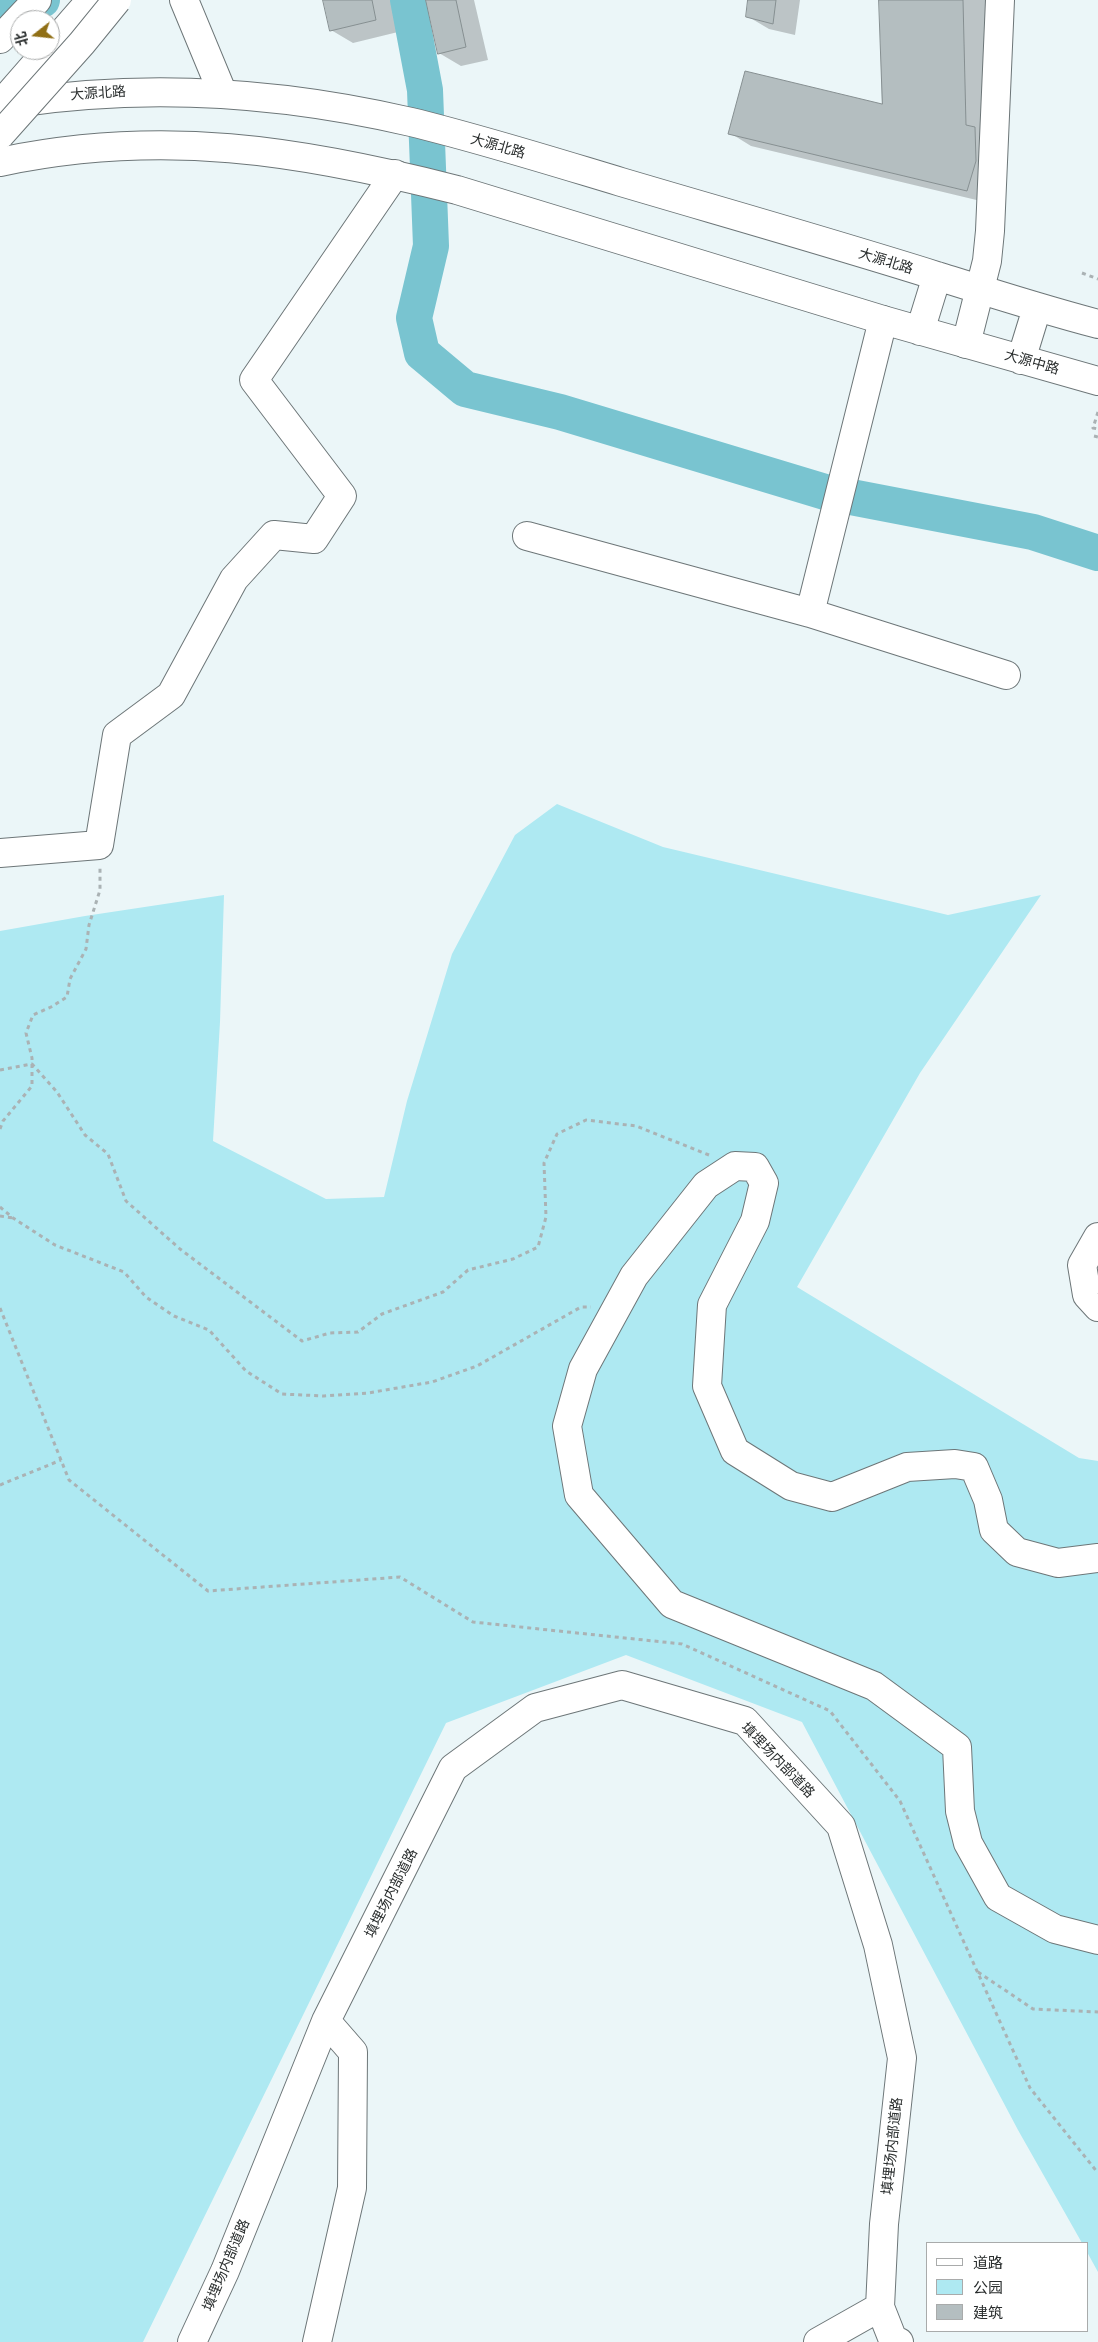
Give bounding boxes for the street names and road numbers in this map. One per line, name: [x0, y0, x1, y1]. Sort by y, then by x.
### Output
street label: 大源北路: [69, 83, 127, 103]
street label: 大源北路: [469, 130, 527, 162]
street label: 大源北路: [857, 245, 915, 277]
street label: 大源中路: [1003, 346, 1061, 378]
street label: 填埋场内部道路: [738, 1719, 818, 1801]
street label: 填埋场内部道路: [361, 1846, 421, 1940]
street label: 填埋场内部道路: [879, 2096, 905, 2196]
street label: 填埋场内部道路: [199, 2217, 253, 2313]

